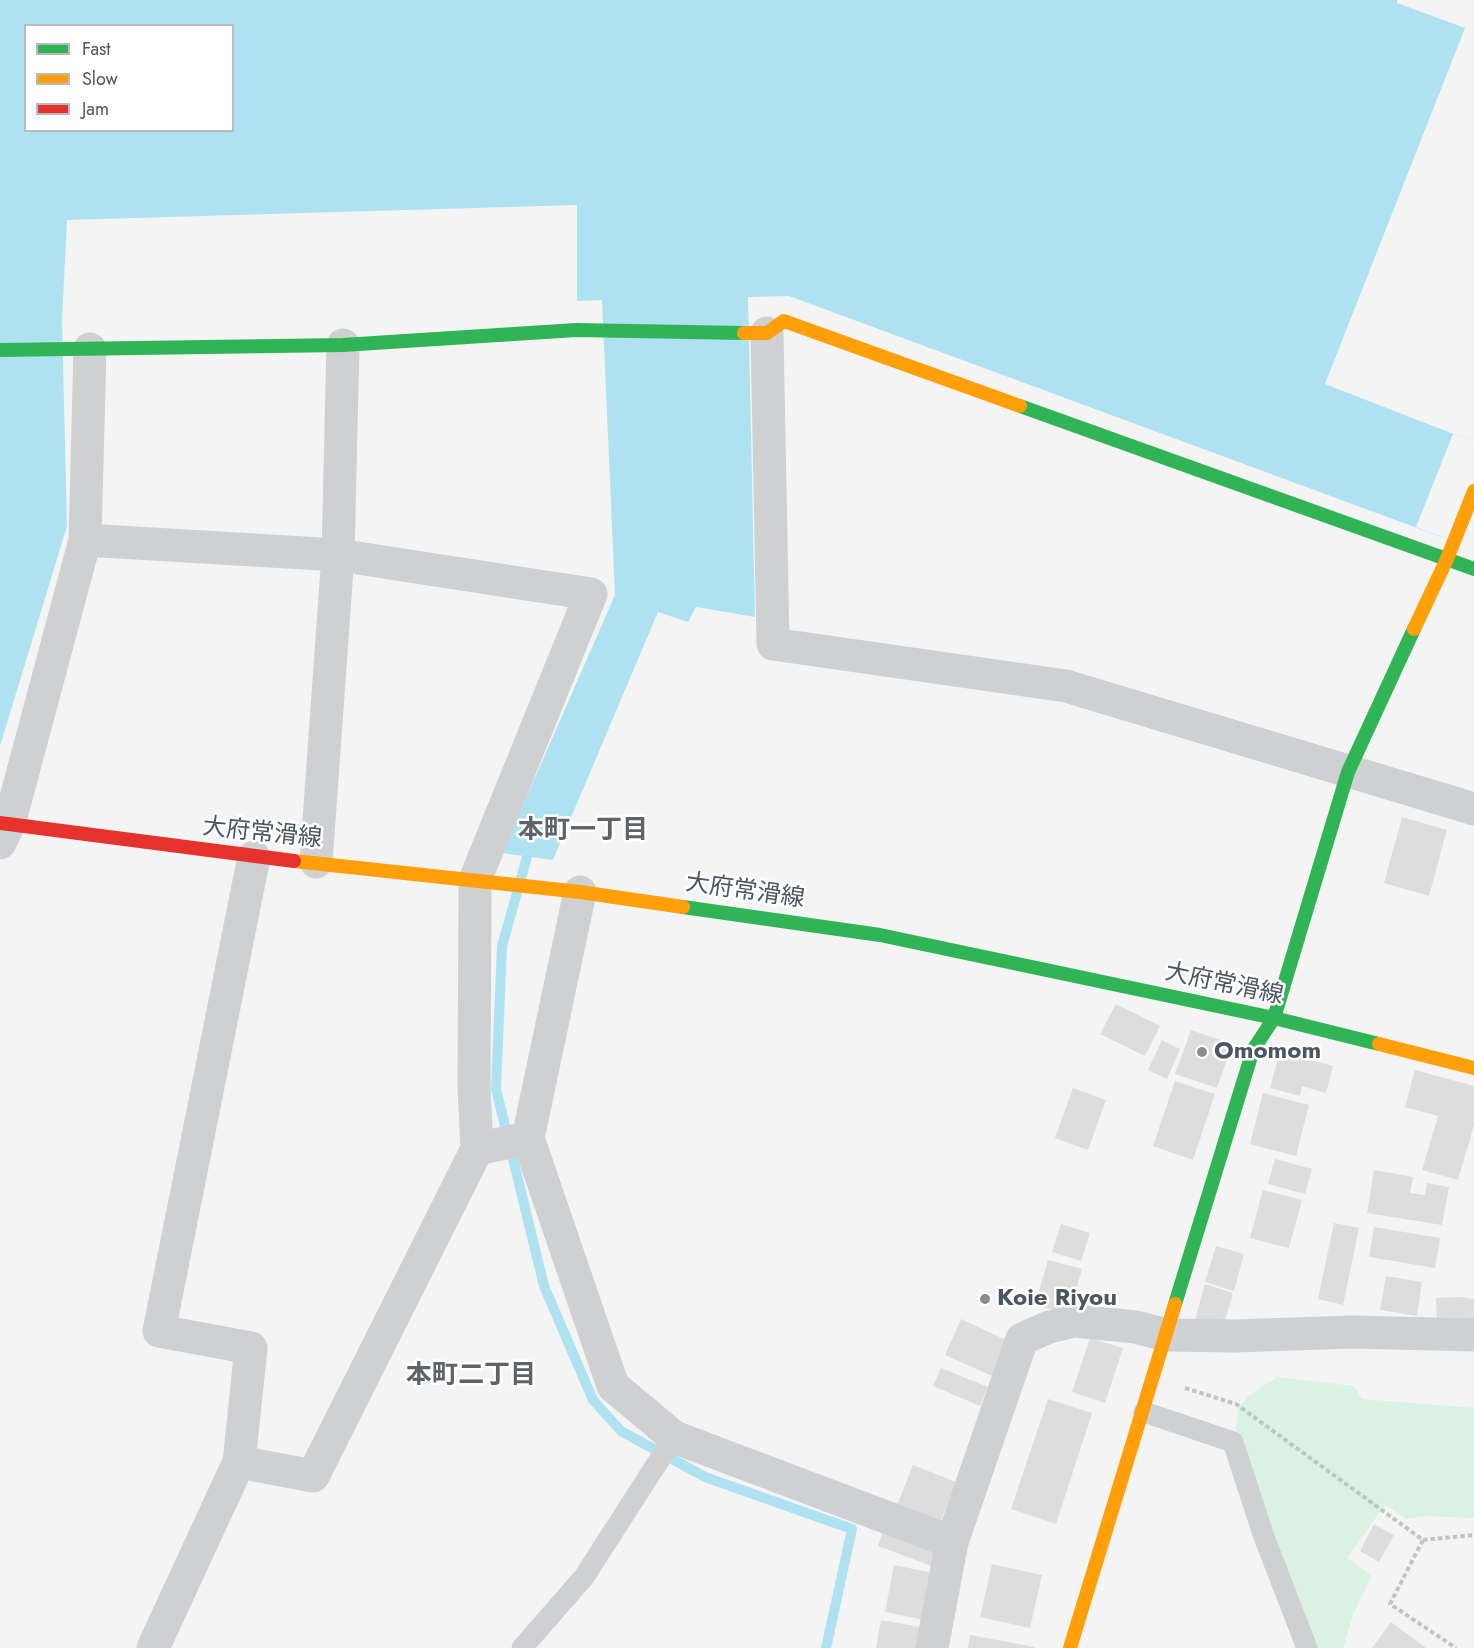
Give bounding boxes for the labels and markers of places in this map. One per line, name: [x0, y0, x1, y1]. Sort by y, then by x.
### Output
place label: Omomom: [1214, 1038, 1321, 1066]
marker: Omomom: [1195, 1045, 1209, 1059]
place label: Koie Riyou: [997, 1285, 1117, 1313]
marker: Koie Riyou: [978, 1292, 992, 1306]

